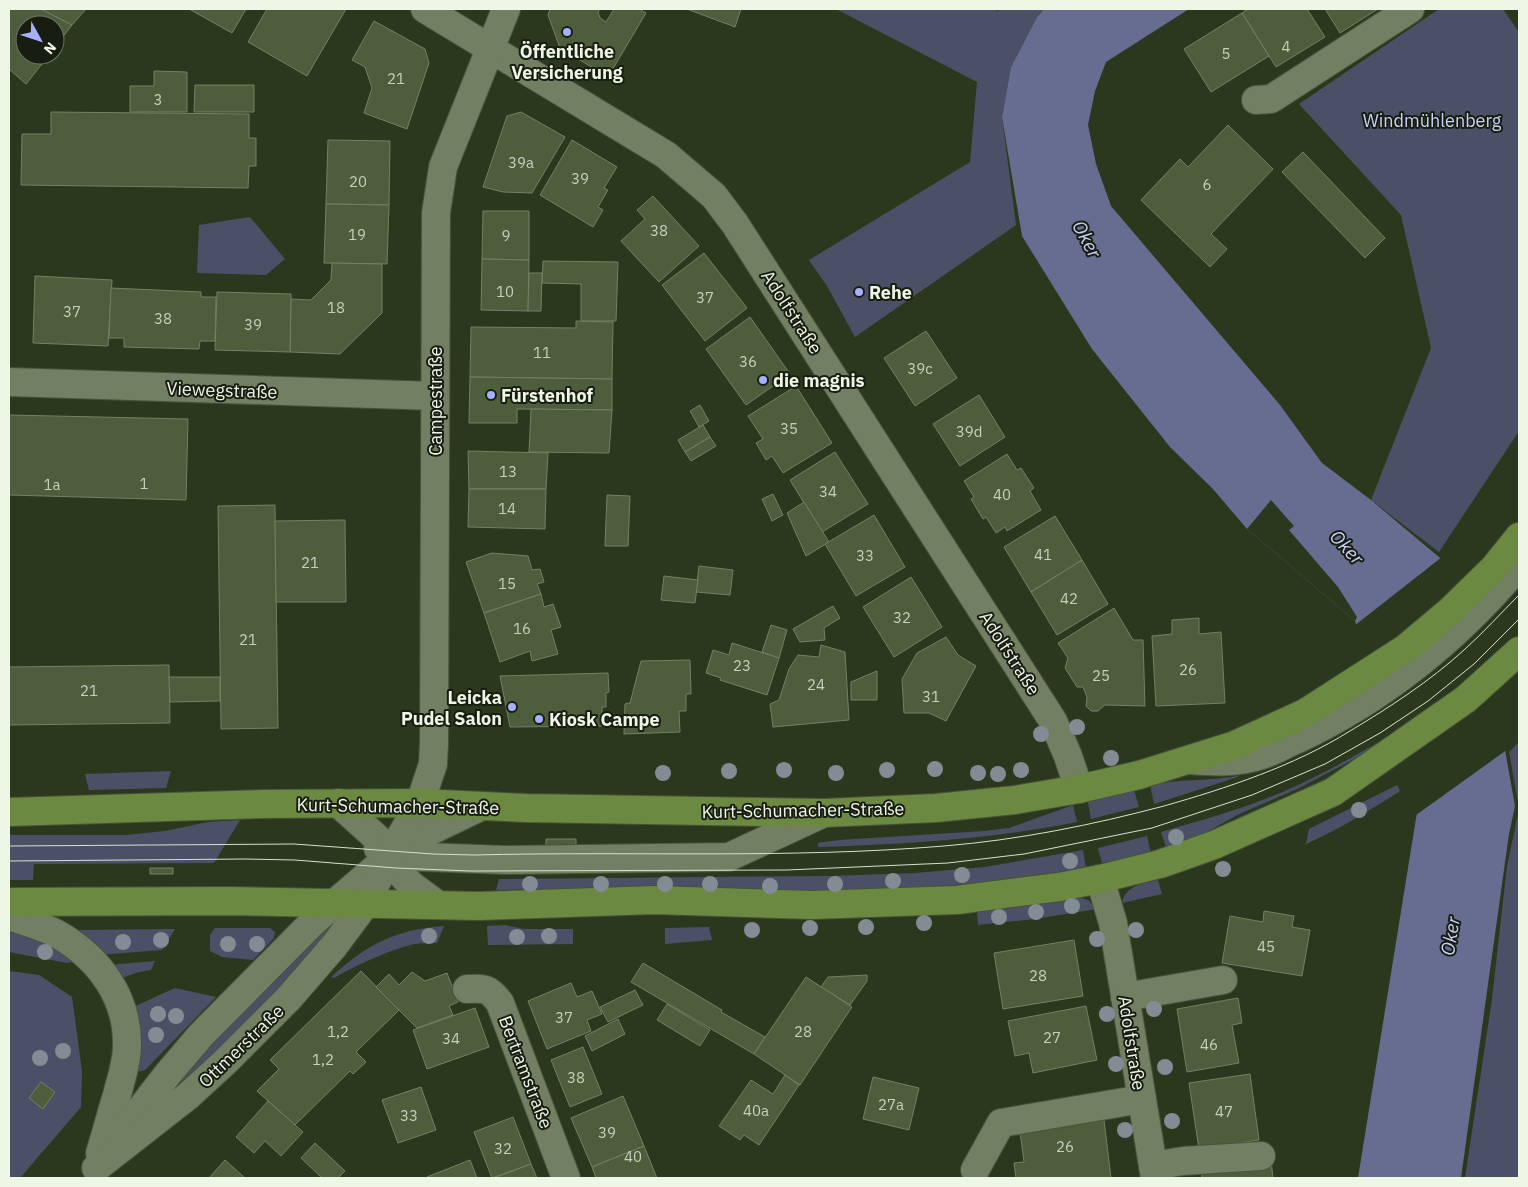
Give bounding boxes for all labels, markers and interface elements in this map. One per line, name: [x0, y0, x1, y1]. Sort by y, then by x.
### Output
north arrow: [15, 15, 65, 65]
marker: Öffentliche Versicherung: [561, 26, 573, 38]
house number: 4: [1281, 37, 1291, 56]
text: N: [40, 39, 60, 58]
place label: Öffentliche Versicherung: [511, 40, 623, 84]
house number: 5: [1221, 44, 1231, 63]
house number: 21: [387, 69, 405, 88]
house number: 3: [153, 90, 163, 109]
park label: Windmühlenberg: [1363, 109, 1502, 132]
house number: 39a: [508, 153, 534, 172]
house number: 39: [571, 169, 589, 188]
house number: 20: [349, 172, 367, 191]
house number: 6: [1202, 175, 1212, 194]
water label: Oker: [1067, 216, 1107, 263]
house number: 38: [650, 221, 668, 240]
house number: 19: [348, 225, 366, 244]
house number: 9: [501, 226, 511, 245]
street label: Adolfstraße: [756, 266, 828, 358]
place label: Rehe: [869, 281, 912, 304]
house number: 10: [496, 282, 514, 301]
marker: Rehe: [853, 286, 865, 298]
house number: 37: [696, 288, 714, 307]
house number: 18: [327, 298, 345, 317]
house number: 37: [63, 302, 81, 321]
house number: 38: [154, 309, 172, 328]
house number: 39: [244, 315, 262, 334]
house number: 11: [533, 343, 551, 362]
street label: Campestraße: [424, 346, 447, 456]
house number: 36: [739, 352, 757, 371]
house number: 39c: [907, 359, 933, 378]
place label: die magnis: [773, 369, 865, 392]
marker: die magnis: [757, 374, 769, 386]
street label: Viewegstraße: [166, 377, 278, 403]
place label: Fürstenhof: [501, 384, 593, 407]
marker: Fürstenhof: [485, 389, 497, 401]
house number: 35: [780, 419, 798, 438]
house number: 39d: [956, 422, 982, 441]
house number: 13: [499, 462, 517, 481]
house number: 1: [139, 474, 149, 493]
house number: 1a: [43, 475, 61, 494]
house number: 34: [819, 482, 837, 501]
house number: 40: [993, 485, 1011, 504]
house number: 14: [498, 499, 516, 518]
water label: Oker: [1325, 525, 1370, 570]
house number: 41: [1034, 545, 1052, 564]
house number: 33: [856, 546, 874, 565]
house number: 21: [301, 553, 319, 572]
house number: 15: [498, 574, 516, 593]
house number: 42: [1060, 589, 1078, 608]
street label: Adolfstraße: [974, 607, 1046, 699]
house number: 32: [893, 608, 911, 627]
house number: 16: [513, 619, 531, 638]
house number: 21: [239, 630, 257, 649]
house number: 23: [733, 656, 751, 675]
house number: 26: [1179, 660, 1197, 679]
house number: 25: [1092, 666, 1110, 685]
house number: 24: [807, 675, 825, 694]
house number: 21: [80, 681, 98, 700]
place label: Leicka Pudel Salon: [401, 686, 502, 730]
house number: 31: [922, 687, 940, 706]
marker: Leicka Pudel Salon: [506, 701, 518, 713]
place label: Kiosk Campe: [549, 708, 660, 731]
marker: Kiosk Campe: [533, 713, 545, 725]
street label: Kurt-Schumacher-Straße: [296, 793, 500, 819]
street label: Kurt-Schumacher-Straße: [701, 797, 905, 823]
water label: Oker: [1435, 914, 1465, 957]
house number: 45: [1257, 937, 1275, 956]
house number: 28: [1029, 966, 1047, 985]
street label: Adolfstraße: [1113, 994, 1151, 1092]
street label: Ottmerstraße: [193, 999, 289, 1092]
house number: 37: [555, 1008, 573, 1027]
street label: Bertramstraße: [494, 1012, 558, 1132]
house number: 1,2: [327, 1022, 349, 1041]
house number: 28: [794, 1022, 812, 1041]
house number: 27: [1043, 1028, 1061, 1047]
house number: 34: [442, 1029, 460, 1048]
house number: 46: [1200, 1035, 1218, 1054]
house number: 1,2: [312, 1050, 334, 1069]
house number: 38: [567, 1068, 585, 1087]
house number: 27a: [878, 1095, 904, 1114]
house number: 40a: [743, 1101, 769, 1120]
house number: 47: [1215, 1102, 1233, 1121]
house number: 33: [400, 1106, 418, 1125]
house number: 39: [598, 1123, 616, 1142]
house number: 26: [1056, 1137, 1074, 1156]
house number: 32: [494, 1139, 512, 1158]
house number: 40: [624, 1147, 642, 1166]

